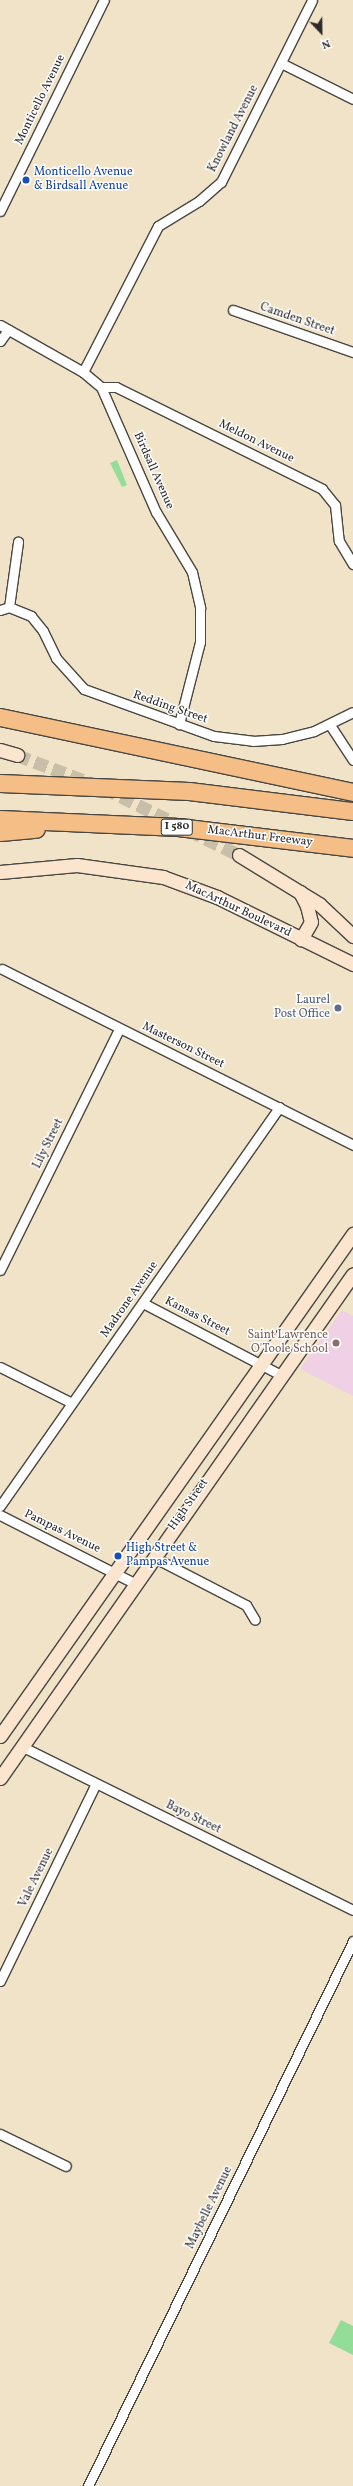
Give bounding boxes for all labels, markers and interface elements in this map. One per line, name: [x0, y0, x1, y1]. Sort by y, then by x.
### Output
north arrow: [301, 12, 341, 52]
text: N: [319, 35, 332, 52]
street label: Monticello Avenue: [13, 53, 69, 147]
street label: Knowland Avenue: [206, 83, 262, 175]
place label: Monticello Avenue & Birdsall Avenue: [34, 166, 133, 194]
marker: Monticello Avenue & Birdsall Avenue: [21, 175, 31, 185]
street label: Camden Street: [258, 301, 336, 339]
street label: Meldon Avenue: [216, 418, 296, 466]
street label: Birdsall Avenue: [130, 430, 176, 512]
street label: Redding Street: [131, 689, 209, 727]
road number: I 580: [160, 818, 194, 836]
street label: MacArthur Freeway: [207, 823, 313, 851]
street label: MacArthur Boulevard: [183, 879, 293, 941]
place label: Laurel Post Office: [274, 994, 330, 1022]
marker: Laurel Post Office: [333, 1003, 343, 1013]
street label: Masterson Street: [140, 1020, 226, 1072]
street label: Lily Street: [31, 1116, 67, 1172]
street label: Madrone Avenue: [98, 1259, 162, 1341]
street label: Kansas Street: [162, 1294, 232, 1340]
place label: Saint Lawrence O'Toole School: [247, 1329, 328, 1357]
marker: Saint Lawrence O'Toole School: [331, 1338, 341, 1348]
street label: High Street: [166, 1476, 212, 1534]
street label: Pampas Avenue: [21, 1507, 103, 1557]
place label: High Street & Pampas Avenue: [126, 1542, 209, 1570]
marker: High Street & Pampas Avenue: [113, 1551, 123, 1561]
street label: Bayo Street: [163, 1798, 223, 1838]
street label: Vale Avenue: [16, 1846, 58, 1910]
street label: Maybelle Avenue: [184, 2164, 236, 2252]

